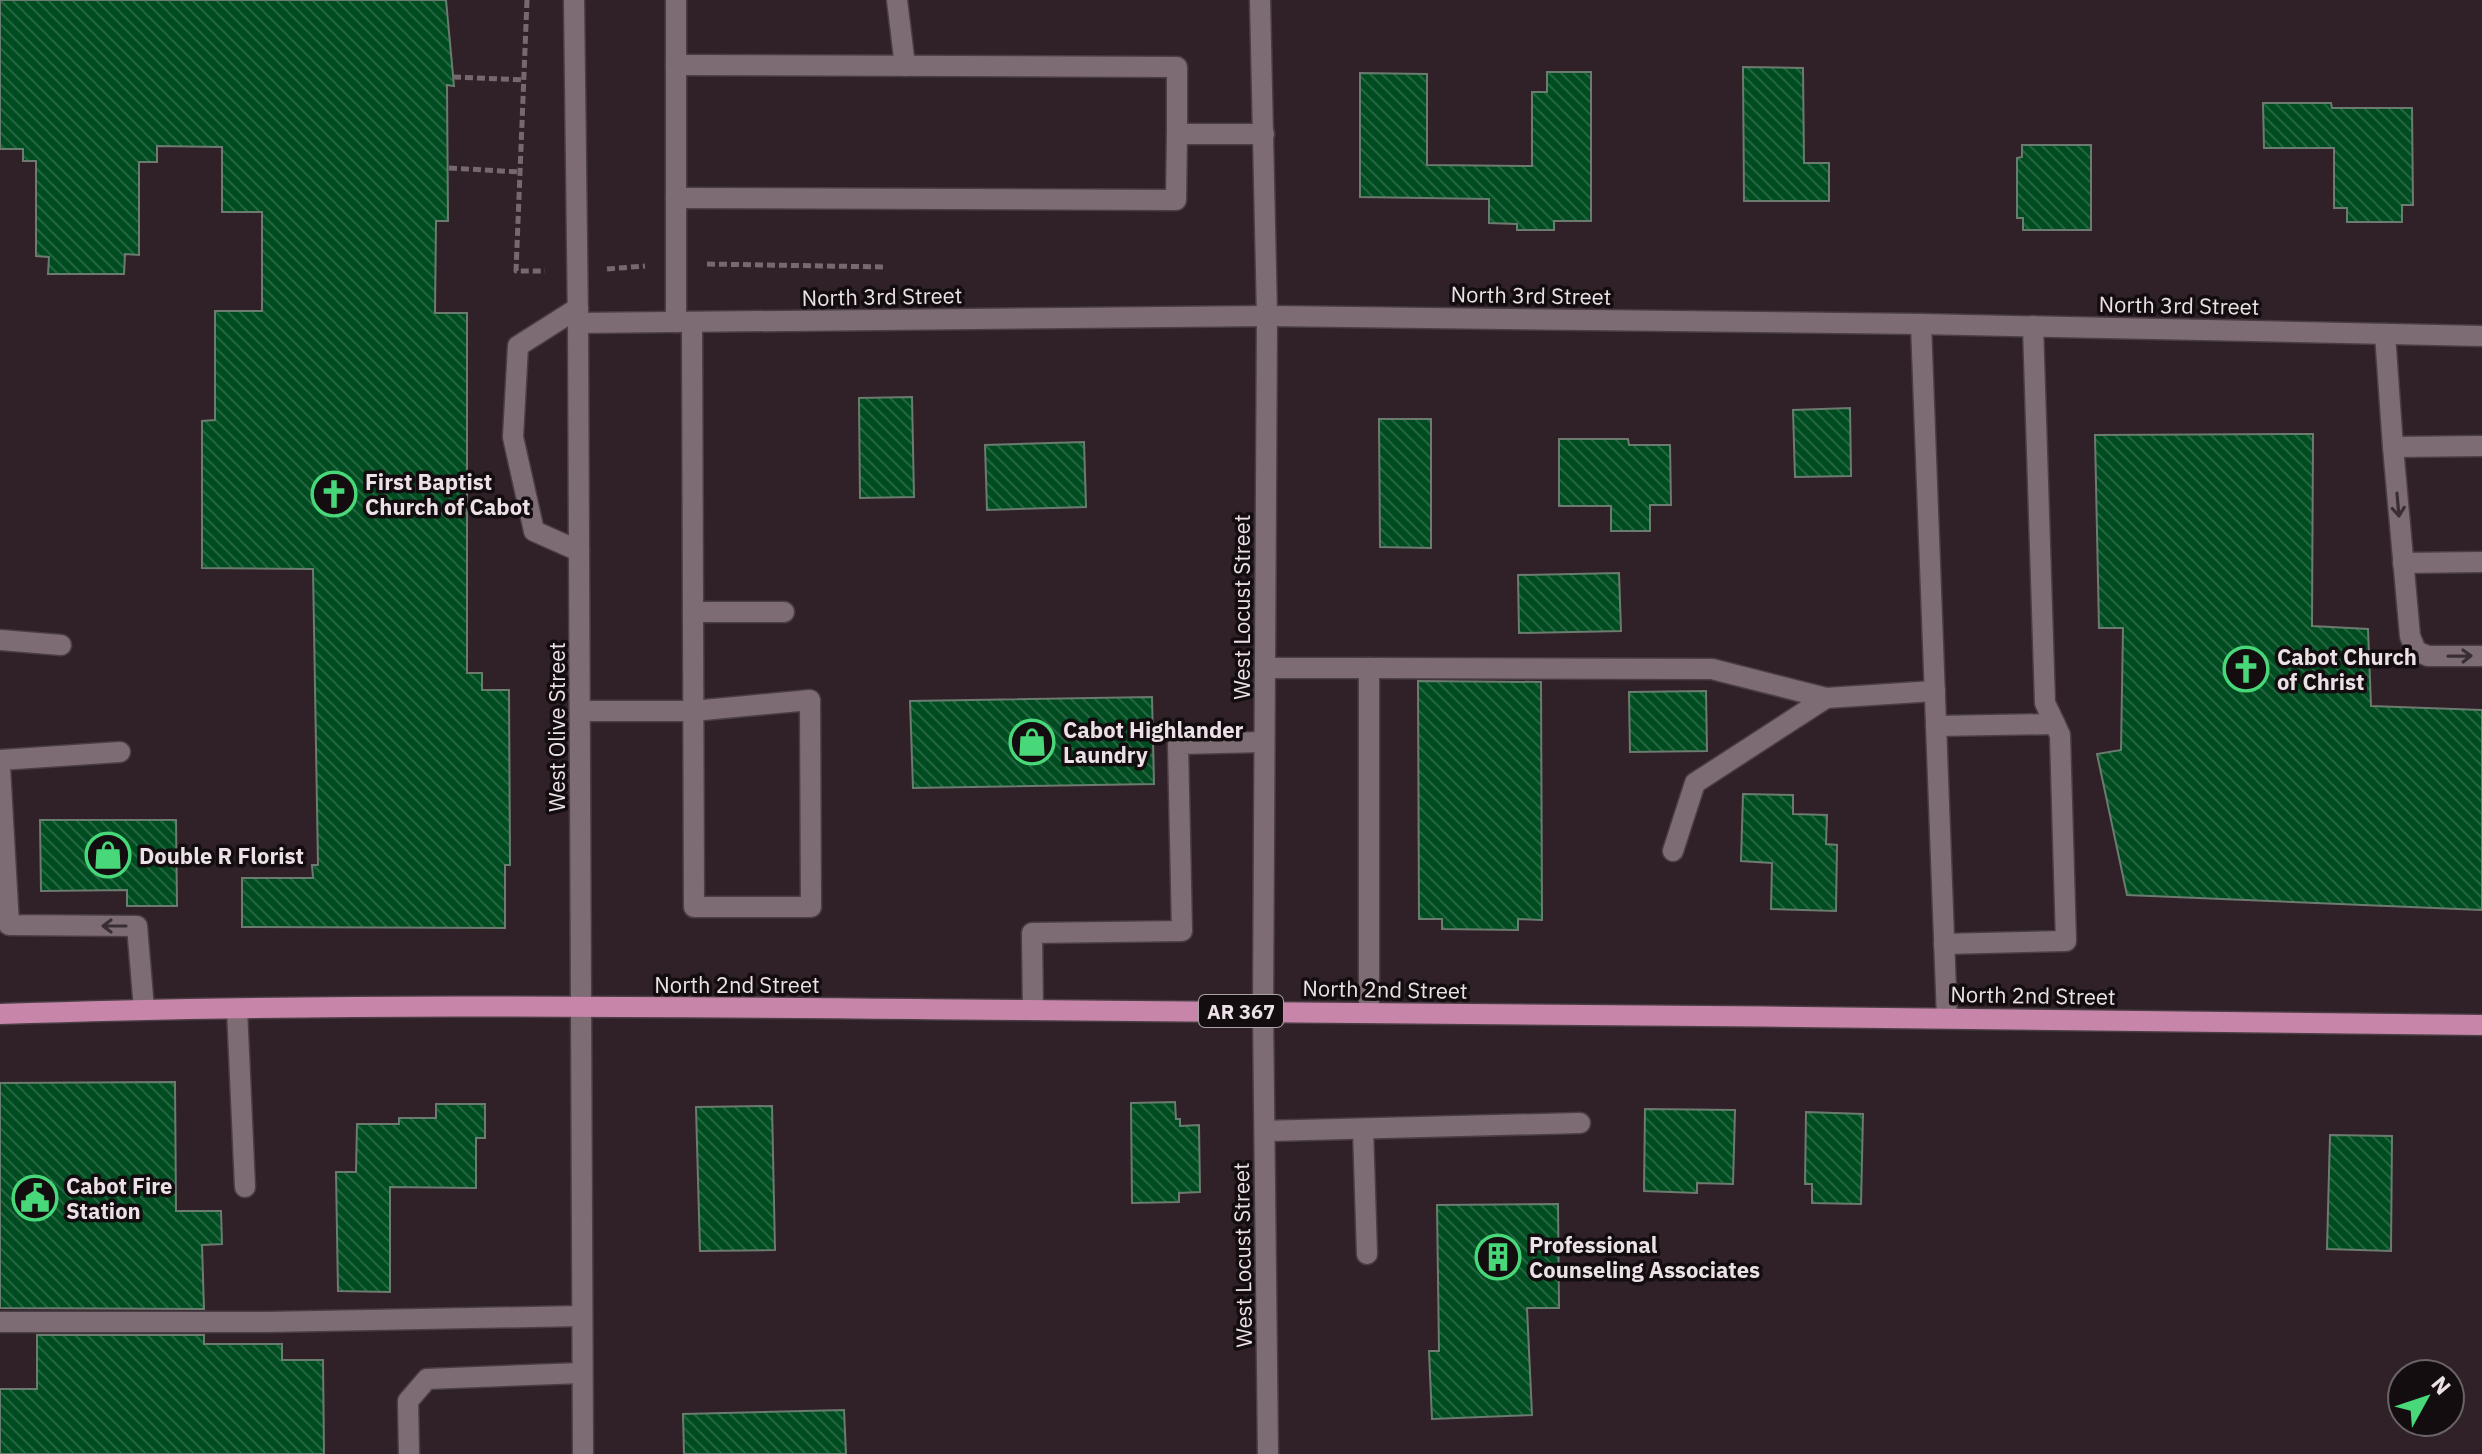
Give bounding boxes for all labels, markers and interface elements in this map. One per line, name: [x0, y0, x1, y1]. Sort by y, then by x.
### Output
street label: North 3rd Street: [1450, 279, 1612, 311]
street label: North 3rd Street: [801, 280, 963, 312]
street label: North 3rd Street: [2098, 289, 2260, 321]
place label: First Baptist Church of Cabot: [365, 467, 530, 521]
church icon: First Baptist Church of Cabot: [310, 470, 358, 518]
one-way arrow: [2391, 491, 2406, 518]
street label: West Locust Street: [1227, 514, 1256, 700]
street label: West Olive Street: [542, 642, 571, 812]
place label: Cabot Church of Christ: [2277, 642, 2417, 696]
church icon: Cabot Church of Christ: [2222, 645, 2270, 693]
one-way arrow: [2446, 648, 2473, 664]
place label: Cabot Highlander Laundry: [1063, 715, 1244, 769]
shop icon: Cabot Highlander Laundry: [1008, 718, 1056, 766]
shop icon: Double R Florist: [84, 831, 132, 879]
place label: Double R Florist: [139, 841, 304, 870]
one-way arrow: [101, 918, 128, 934]
street label: North 2nd Street: [654, 970, 820, 999]
street label: North 2nd Street: [1302, 973, 1468, 1005]
street label: North 2nd Street: [1950, 979, 2116, 1011]
road number: AR 367: [1199, 995, 1283, 1027]
street label: West Locust Street: [1226, 1162, 1258, 1348]
place label: Cabot Fire Station: [66, 1171, 172, 1225]
public building icon: Cabot Fire Station: [11, 1174, 59, 1222]
place label: Professional Counseling Associates: [1529, 1230, 1760, 1284]
building icon: Professional Counseling Associates: [1474, 1233, 1522, 1281]
north arrow: [2386, 1358, 2466, 1438]
text: N: [2425, 1369, 2458, 1400]

